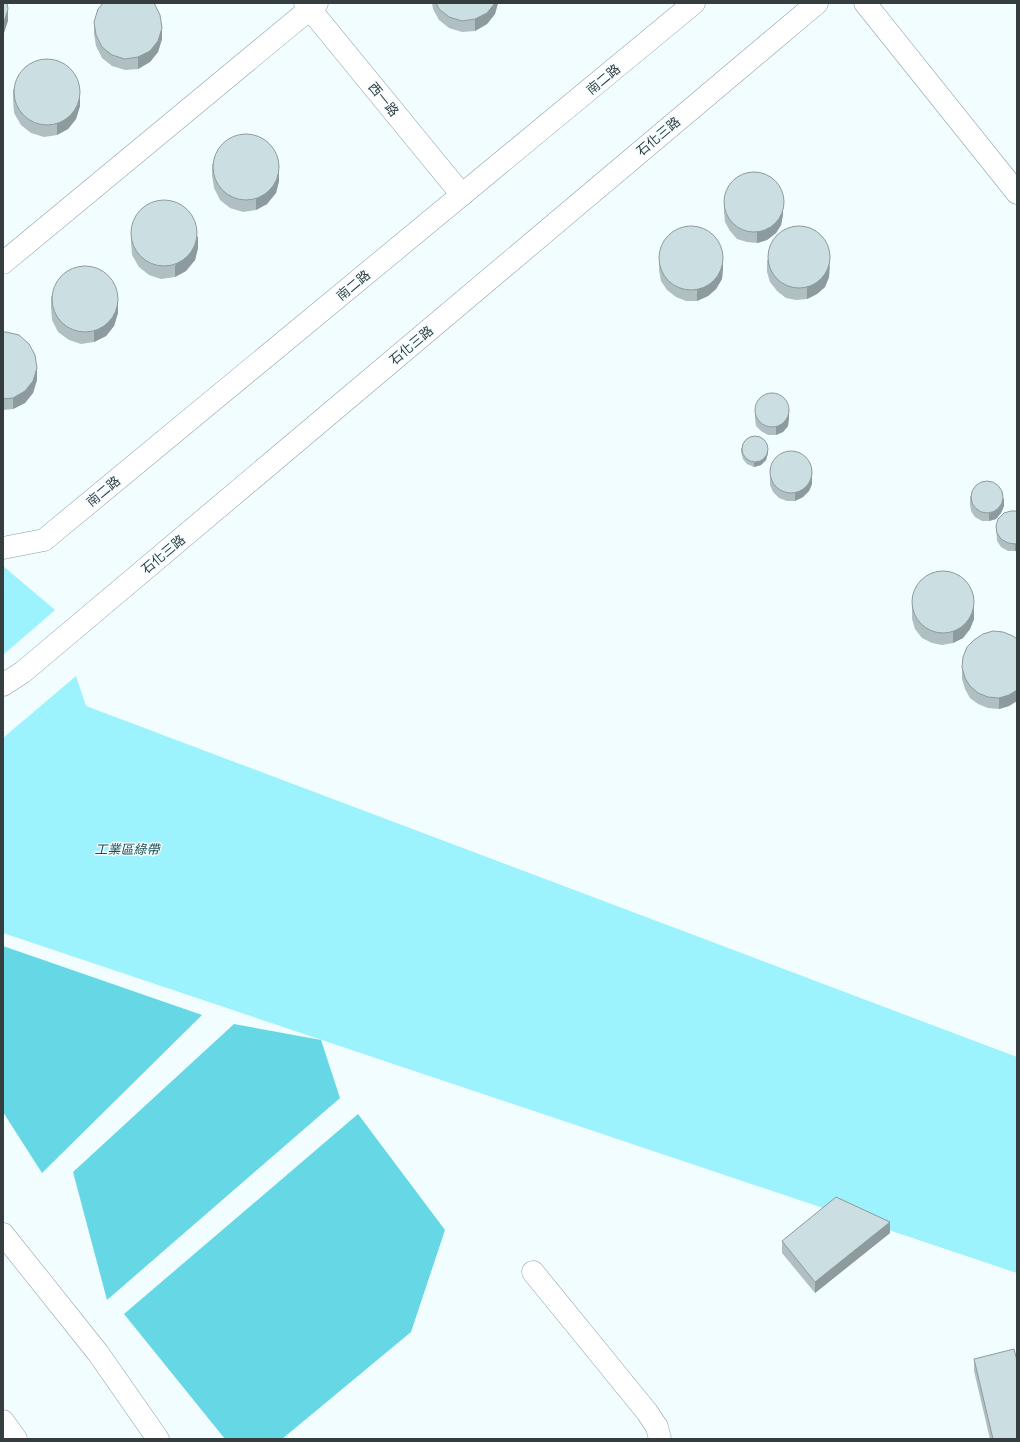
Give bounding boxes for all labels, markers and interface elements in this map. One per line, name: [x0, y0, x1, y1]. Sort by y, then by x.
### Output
street label: 南二路: [582, 60, 624, 98]
street label: 西一路: [365, 78, 403, 120]
street label: 石化三路: [632, 112, 684, 160]
street label: 南二路: [332, 266, 374, 304]
street label: 石化三路: [385, 321, 437, 369]
street label: 南二路: [82, 472, 124, 510]
street label: 石化三路: [137, 530, 189, 578]
park label: 工業區綠帶: [94, 840, 161, 858]

